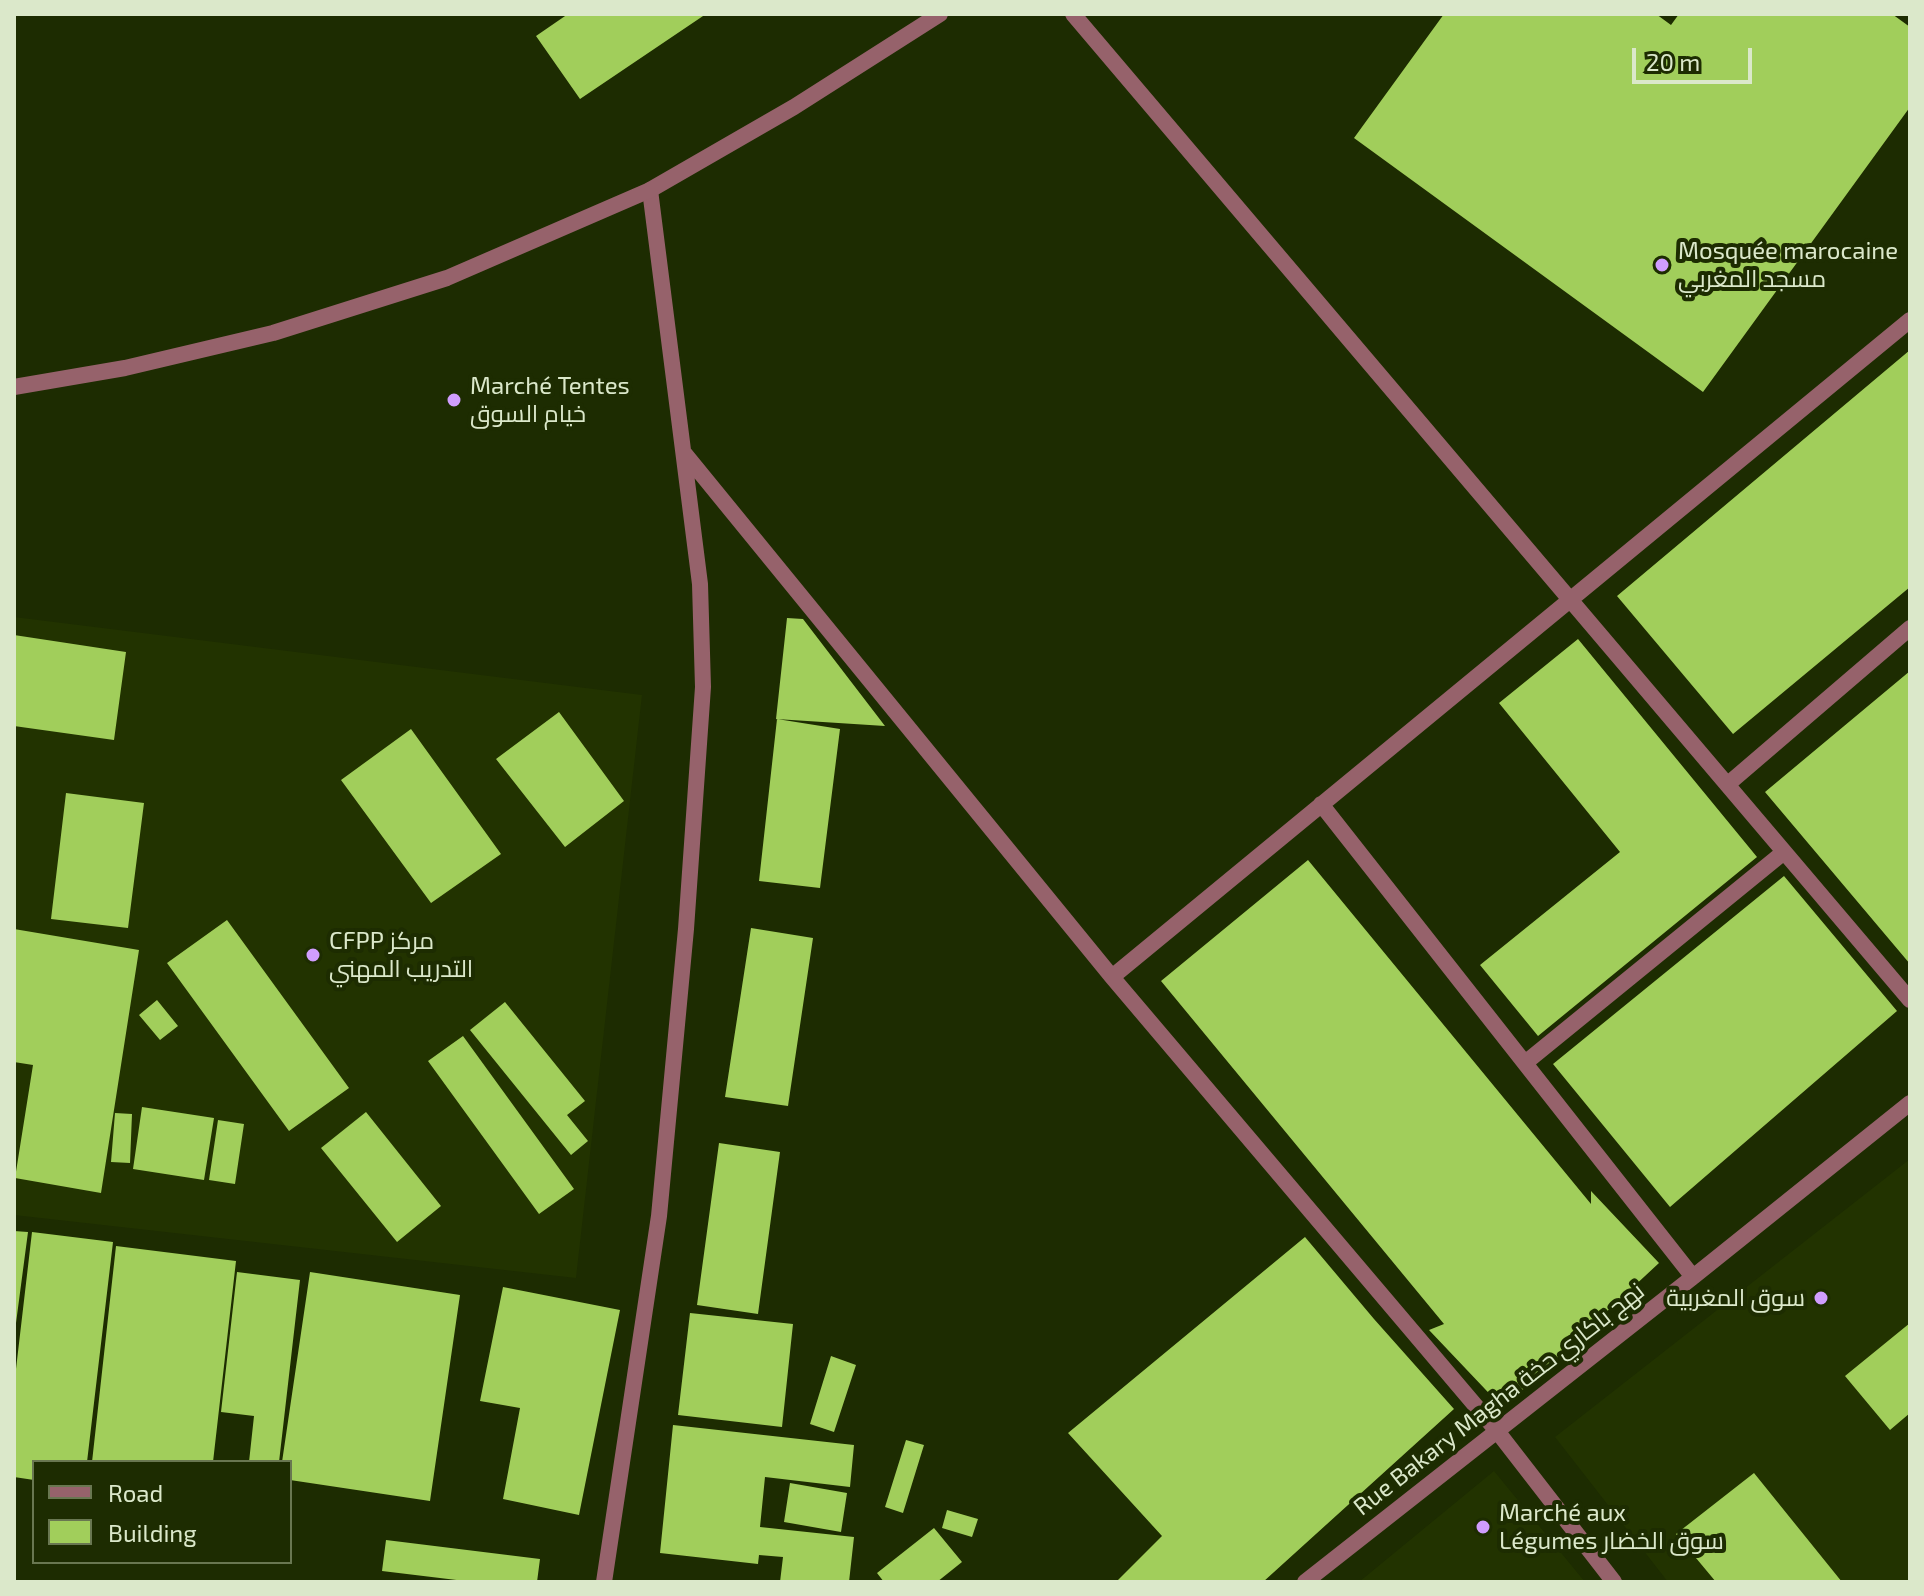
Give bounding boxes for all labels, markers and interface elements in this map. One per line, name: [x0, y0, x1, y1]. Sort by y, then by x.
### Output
scale bar: [1636, 32, 1756, 82]
text: 20 m: [1646, 47, 1700, 76]
place label: Mosquée marocaine مسجد المغربي: [1678, 237, 1898, 293]
marker: Mosquée marocaine مسجد المغربي: [1653, 256, 1671, 274]
place label: Marché Tentes خيام السوق: [470, 372, 630, 428]
marker: Marché Tentes خيام السوق: [445, 391, 463, 409]
place label: CFPP مركز التدريب المهني: [329, 927, 473, 983]
marker: CFPP مركز التدريب المهني: [304, 946, 322, 964]
street label: Rue Bakary Magha نهج باكاري حخة: [1348, 1277, 1650, 1521]
place label: سوق المغربية: [1666, 1284, 1805, 1312]
marker: سوق المغربية: [1812, 1289, 1830, 1307]
legend: [32, 1460, 292, 1564]
text: Road: [108, 1478, 163, 1507]
place label: Marché aux Légumes سوق الخضار: [1499, 1499, 1724, 1555]
text: Building: [108, 1518, 197, 1547]
marker: Marché aux Légumes سوق الخضار: [1474, 1518, 1492, 1536]

